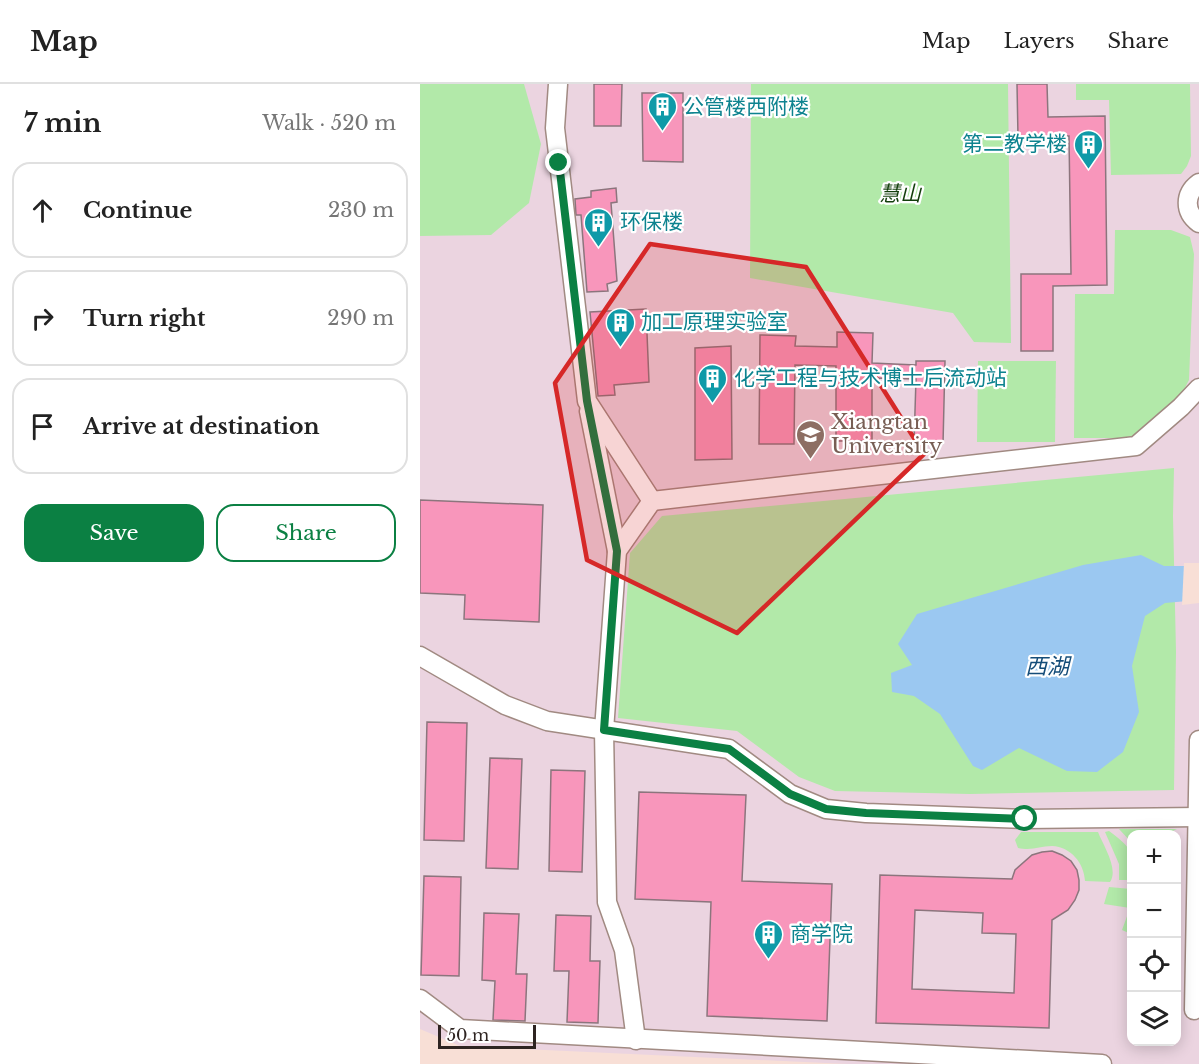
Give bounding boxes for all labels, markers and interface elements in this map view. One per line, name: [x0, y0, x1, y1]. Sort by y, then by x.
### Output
text: Map: [30, 24, 98, 59]
text: Map: [922, 28, 971, 54]
text: Layers: [1004, 28, 1075, 54]
text: Share: [1108, 28, 1169, 54]
building icon: 公管楼西附楼: [646, 91, 678, 133]
place label: 公管楼西附楼: [683, 94, 809, 120]
text: 7 min: [24, 107, 101, 139]
text: Walk · 520 m: [262, 111, 396, 135]
building icon: 第二教学楼: [1072, 128, 1104, 170]
place label: 第二教学楼: [962, 131, 1067, 157]
route end: [545, 149, 571, 175]
park label: 慧山: [879, 181, 923, 207]
icon: ahead: [26, 194, 59, 227]
text: Continue: [83, 197, 192, 224]
text: 230 m: [328, 198, 394, 222]
building icon: 环保楼: [583, 206, 615, 248]
place label: 环保楼: [620, 209, 683, 235]
icon: right: [26, 302, 59, 335]
text: Turn right: [83, 305, 205, 332]
text: 290 m: [327, 306, 394, 330]
building icon: 加工原理实验室: [604, 306, 636, 348]
place label: 加工原理实验室: [641, 309, 788, 335]
building icon: 化学工程与技术博士后流动站: [697, 362, 729, 404]
place label: 化学工程与技术博士后流动站: [734, 365, 1007, 391]
place label: Xiangtan University: [831, 409, 943, 459]
icon: arrive: [26, 410, 59, 443]
text: Arrive at destination: [83, 413, 320, 440]
school or university icon: Xiangtan University: [794, 418, 826, 460]
button: Save: [24, 504, 204, 562]
button: Share: [216, 504, 396, 562]
water label: 西湖: [1025, 653, 1072, 680]
route start: [1011, 805, 1037, 831]
map controls: [1127, 830, 1181, 1046]
button: +: [1127, 830, 1181, 884]
button: −: [1127, 884, 1181, 938]
building icon: 商学院: [753, 918, 785, 960]
place label: 商学院: [790, 921, 853, 947]
button: locate: [1127, 938, 1181, 992]
button: layers: [1127, 992, 1181, 1046]
scale bar: [438, 1022, 536, 1050]
text: 50 m: [447, 1025, 489, 1045]

